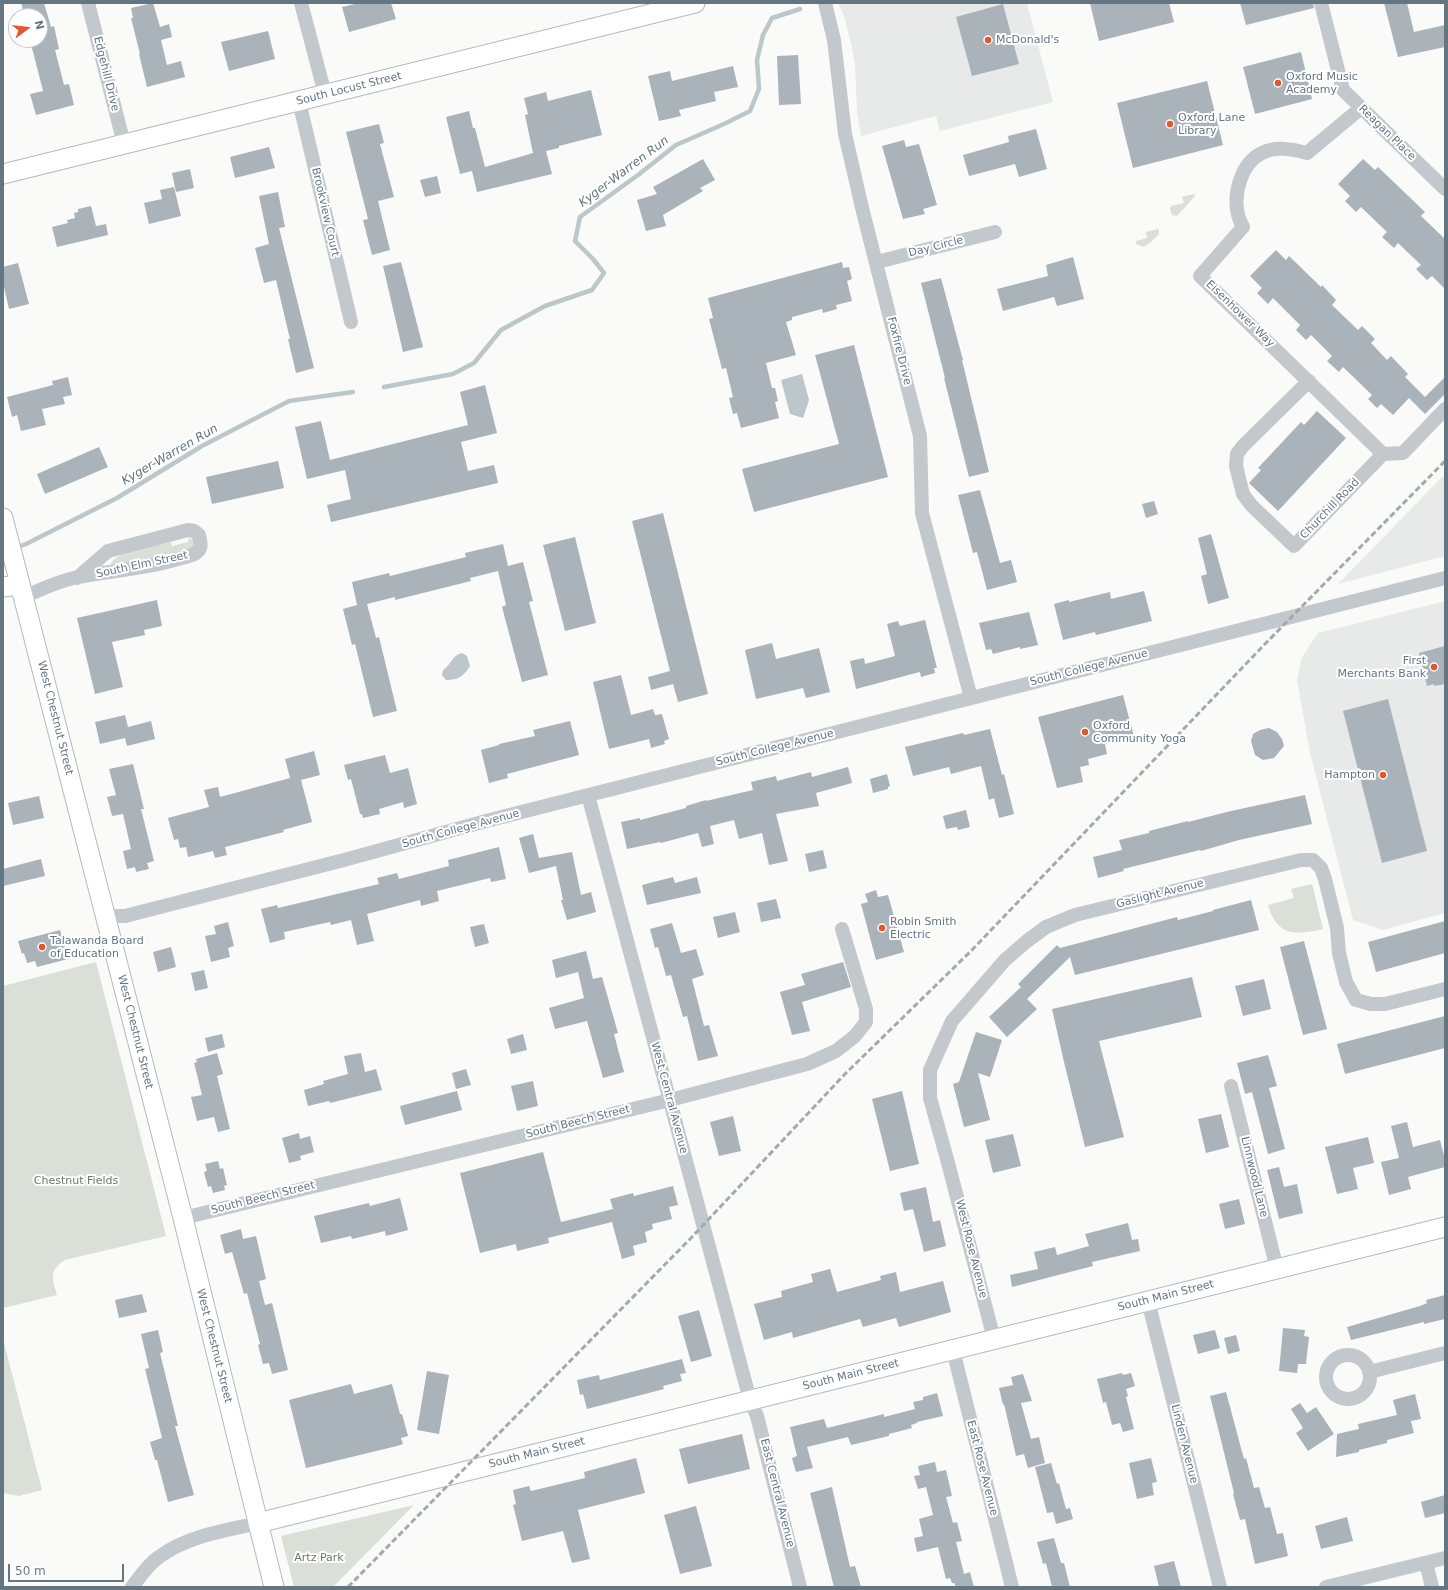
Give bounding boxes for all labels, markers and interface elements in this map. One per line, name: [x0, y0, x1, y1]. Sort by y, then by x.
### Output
north arrow: [8, 8, 48, 48]
text: N: [32, 19, 47, 31]
place label: McDonald's: [996, 33, 1059, 47]
street label: Edgehill Drive: [90, 35, 122, 113]
marker: McDonald's: [983, 35, 993, 45]
street label: South Locust Street: [295, 70, 403, 108]
place label: Oxford Music Academy: [1286, 70, 1358, 96]
marker: Oxford Music Academy: [1273, 78, 1283, 88]
street label: Reagan Place: [1356, 103, 1418, 163]
place label: Oxford Lane Library: [1178, 111, 1245, 137]
marker: Oxford Lane Library: [1165, 119, 1175, 129]
water label: Kyger-Warren Run: [576, 134, 672, 210]
street label: Brookview Court: [308, 166, 342, 258]
street label: Day Circle: [907, 234, 965, 260]
street label: Eisenhower Way: [1203, 278, 1277, 350]
street label: Foxfire Drive: [884, 316, 914, 386]
water label: Kyger-Warren Run: [119, 422, 221, 488]
street label: Churchill Road: [1298, 476, 1362, 542]
street label: South Elm Street: [95, 549, 189, 581]
street label: South College Avenue: [1029, 647, 1149, 689]
place label: First Merchants Bank: [1338, 654, 1426, 680]
street label: West Chestnut Street: [34, 660, 76, 776]
marker: First Merchants Bank: [1429, 662, 1439, 672]
place label: Oxford Community Yoga: [1093, 719, 1186, 745]
street label: South College Avenue: [715, 727, 835, 769]
marker: Oxford Community Yoga: [1080, 727, 1090, 737]
place label: Hampton: [1324, 768, 1375, 782]
marker: Hampton: [1378, 770, 1388, 780]
street label: South College Avenue: [401, 807, 521, 851]
street label: Gaslight Avenue: [1115, 877, 1205, 911]
place label: Robin Smith Electric: [890, 915, 956, 941]
marker: Robin Smith Electric: [877, 923, 887, 933]
place label: Talawanda Board of Education: [50, 934, 144, 960]
marker: Talawanda Board of Education: [37, 942, 47, 952]
street label: West Chestnut Street: [114, 974, 156, 1090]
street label: West Central Avenue: [648, 1041, 690, 1155]
street label: South Beech Street: [525, 1103, 631, 1141]
street label: Linnwood Lane: [1238, 1135, 1270, 1219]
park label: Chestnut Fields: [34, 1174, 118, 1188]
street label: South Beech Street: [210, 1179, 316, 1217]
street label: West Rose Avenue: [952, 1198, 990, 1300]
street label: South Main Street: [1117, 1278, 1215, 1314]
street label: West Chestnut Street: [193, 1288, 235, 1404]
street label: South Main Street: [802, 1357, 900, 1393]
street label: Linden Avenue: [1168, 1403, 1200, 1485]
street label: East Rose Avenue: [964, 1419, 1000, 1517]
street label: South Main Street: [488, 1435, 586, 1471]
street label: East Central Avenue: [757, 1437, 797, 1549]
park label: Artz Park: [294, 1551, 344, 1565]
scale bar: [10, 1556, 126, 1582]
text: 50 m: [15, 1564, 46, 1578]

